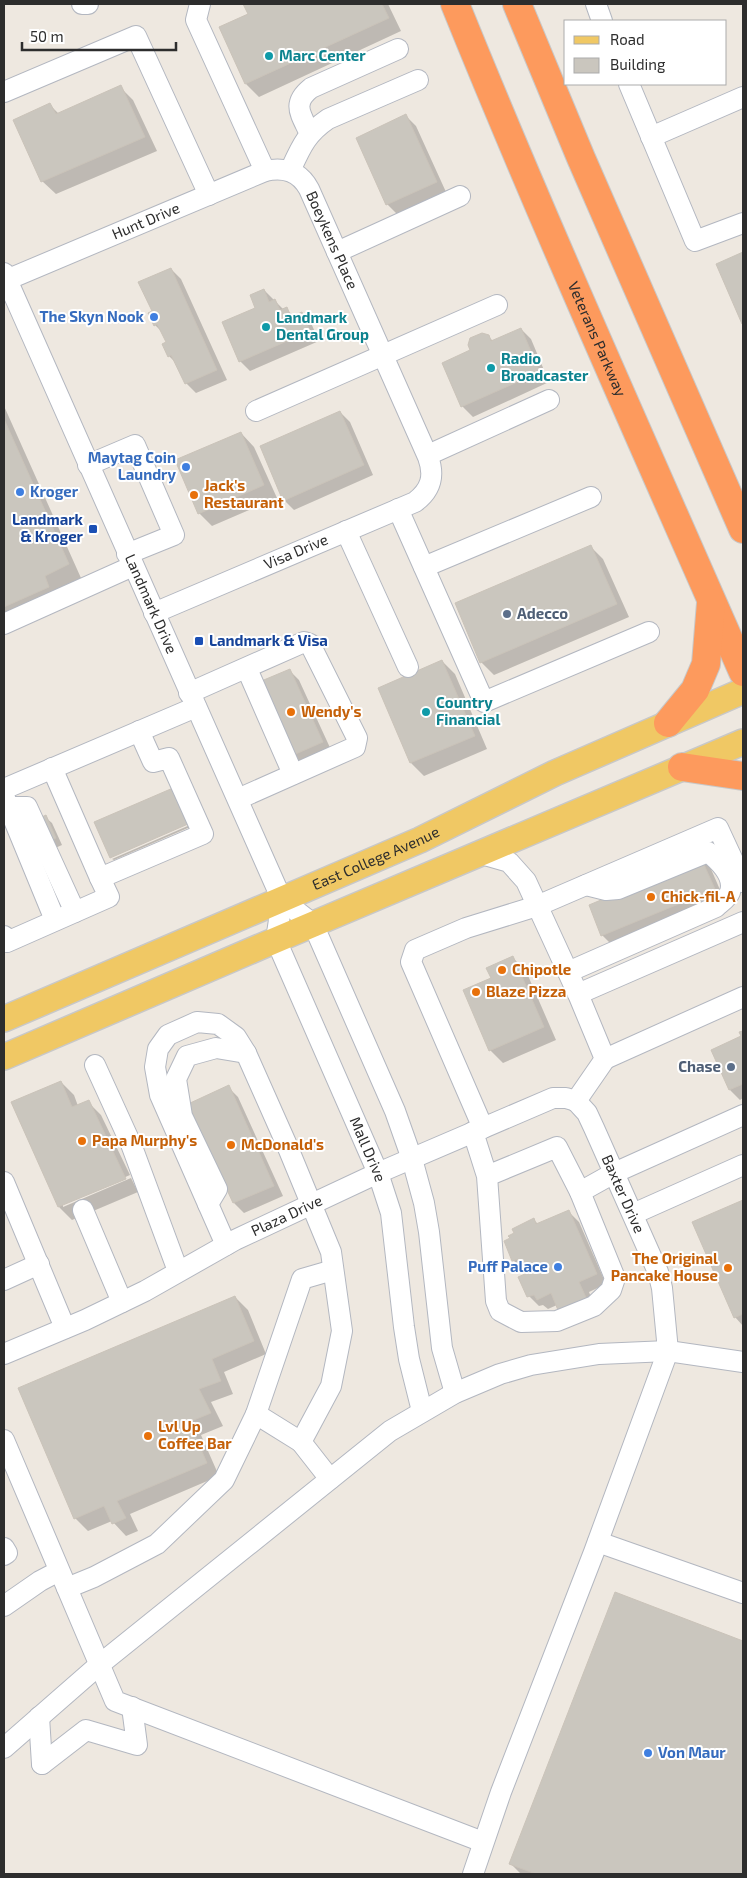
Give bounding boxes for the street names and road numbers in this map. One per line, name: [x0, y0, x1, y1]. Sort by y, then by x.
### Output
street label: Boeykens Place: [303, 188, 362, 292]
street label: Hunt Drive: [109, 198, 182, 243]
street label: Veterans Parkway: [565, 279, 631, 399]
street label: Visa Drive: [261, 530, 330, 573]
street label: Landmark Drive: [122, 551, 182, 656]
street label: East College Avenue: [309, 822, 442, 893]
street label: Mall Drive: [346, 1114, 390, 1184]
street label: Baxter Drive: [599, 1152, 649, 1236]
street label: Plaza Drive: [248, 1191, 325, 1239]

